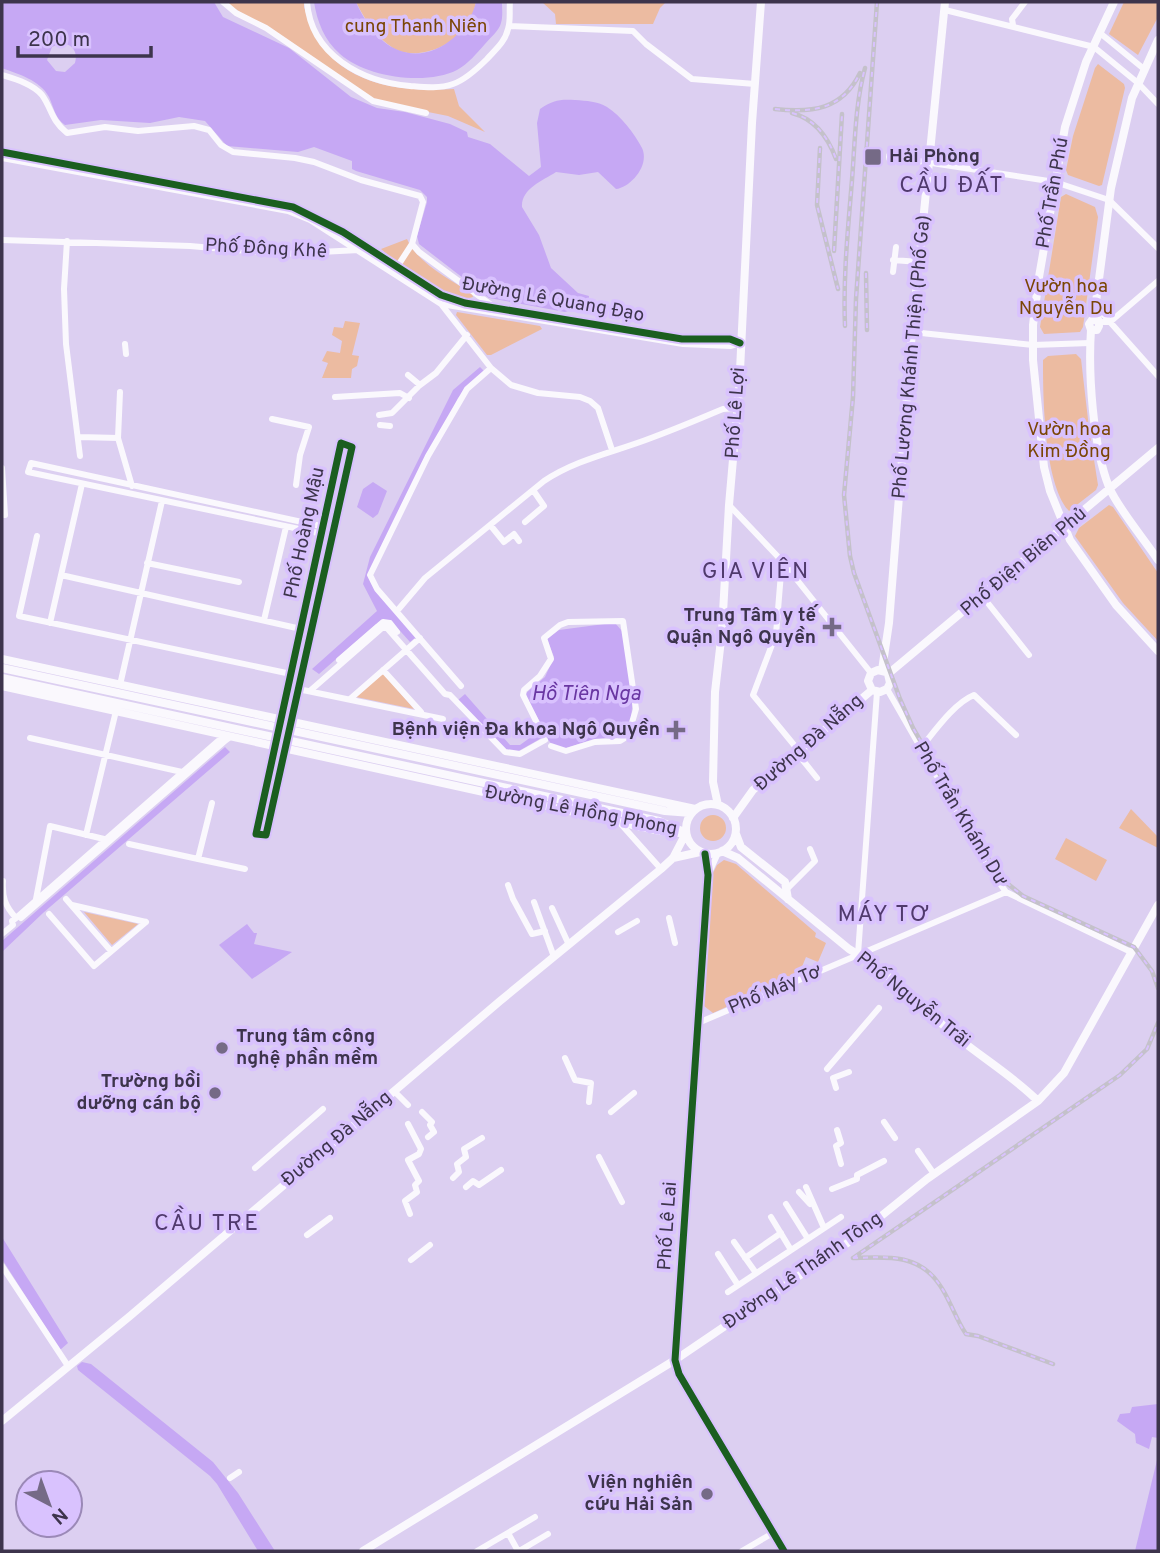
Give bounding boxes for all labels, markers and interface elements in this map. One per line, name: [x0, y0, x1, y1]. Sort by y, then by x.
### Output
scale bar: [18, 14, 150, 58]
park label: cung Thanh Niên: [345, 15, 487, 39]
text: 200 m: [28, 27, 90, 54]
street label: Phố Trần Phú: [1031, 136, 1075, 250]
place label: Hải Phòng: [889, 145, 980, 169]
marker: Hải Phòng: [863, 147, 883, 167]
district label: CẦU ĐẤT: [899, 167, 1005, 201]
street label: Phố Lương Khánh Thiện (Phố Ga): [888, 214, 936, 500]
street label: Phố Đông Khê: [204, 234, 328, 264]
street label: Đường Lê Quang Đạo: [460, 272, 646, 328]
park label: Vườn hoa Nguyễn Du: [1019, 275, 1113, 321]
street label: Phố Lê Lợi: [721, 366, 751, 460]
park label: Vườn hoa Kim Đồng: [1027, 418, 1111, 464]
street label: Phố Hoàng Mậu: [279, 465, 331, 601]
street label: Phố Điện Biên Phủ: [956, 502, 1092, 622]
district label: GIA VIÊN: [702, 557, 810, 587]
place label: Trung Tâm y tế Quận Ngô Quyền: [666, 604, 819, 650]
marker: Trung Tâm y tế Quận Ngô Quyền: [822, 617, 842, 637]
water label: Hồ Tiên Nga: [531, 681, 641, 708]
street label: Đường Đà Nẵng: [748, 688, 868, 797]
place label: Bệnh viện Đa khoa Ngô Quyền: [392, 718, 660, 742]
marker: Bệnh viện Đa khoa Ngô Quyền: [666, 720, 686, 740]
street label: Phố Trần Khánh Dư: [907, 738, 1013, 890]
street label: Đường Lê Hồng Phong: [483, 781, 679, 841]
district label: MÁY TƠ: [837, 900, 931, 930]
street label: Phố Nguyễn Trãi: [851, 946, 975, 1053]
street label: Phố Máy Tơ: [725, 960, 825, 1020]
place label: Trung tâm công nghệ phần mềm: [236, 1025, 378, 1071]
marker: Trung tâm công nghệ phần mềm: [214, 1040, 230, 1056]
place label: Trường bồi dưỡng cán bộ: [77, 1070, 201, 1116]
street label: Đường Đà Nẵng: [276, 1084, 397, 1192]
marker: Trường bồi dưỡng cán bộ: [207, 1085, 223, 1101]
street label: Phố Lê Lai: [653, 1181, 683, 1271]
district label: CẦU TRE: [154, 1205, 260, 1239]
street label: Đường Lê Thánh Tông: [719, 1207, 887, 1335]
north arrow: [14, 1469, 84, 1539]
place label: Viện nghiên cứu Hải Sản: [585, 1471, 693, 1517]
marker: Viện nghiên cứu Hải Sản: [699, 1486, 715, 1502]
text: N: [46, 1502, 72, 1529]

